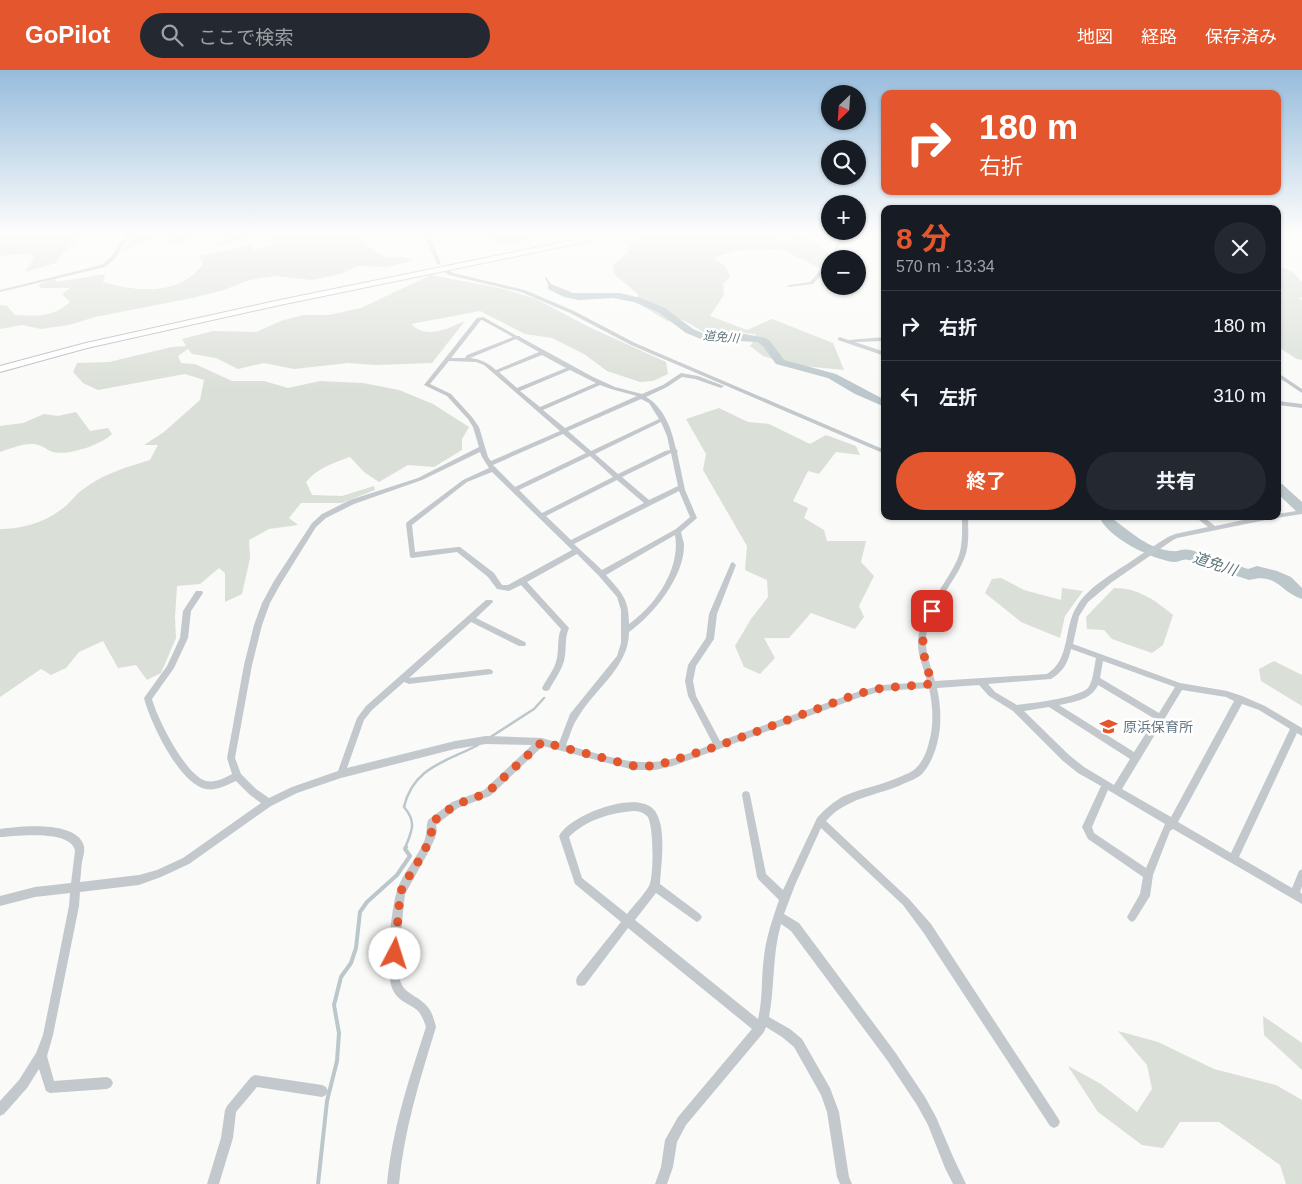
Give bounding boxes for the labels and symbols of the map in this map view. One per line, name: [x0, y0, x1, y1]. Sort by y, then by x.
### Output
north arrow: [821, 85, 866, 130]
water label: 道免川: [702, 328, 742, 346]
water label: 道免川: [1191, 548, 1241, 579]
pin: [911, 590, 953, 632]
school or university icon: 原浜保育所: [1099, 717, 1119, 737]
place label: 原浜保育所: [1123, 719, 1193, 735]
position arrow: [368, 927, 420, 979]

